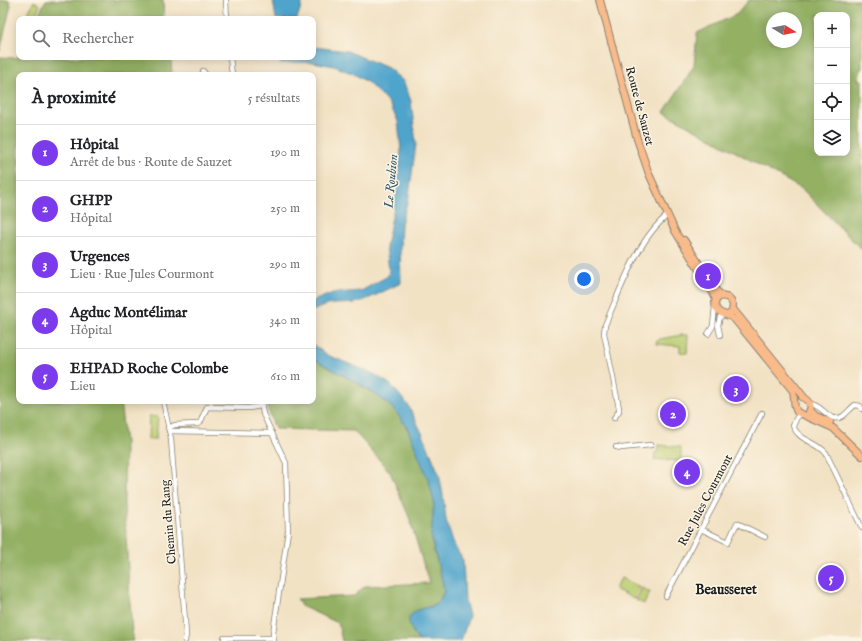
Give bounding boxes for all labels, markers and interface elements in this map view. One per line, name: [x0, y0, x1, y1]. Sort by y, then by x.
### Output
north arrow: [766, 12, 802, 48]
map controls: [814, 12, 850, 156]
button: +: [814, 12, 850, 48]
search box: [16, 16, 316, 60]
icon: search: [30, 27, 52, 49]
text: Rechercher: [62, 29, 134, 48]
button: −: [814, 48, 850, 84]
street label: Route de Sauzet: [622, 65, 657, 147]
button: locate: [814, 84, 850, 120]
text: À proximité: [32, 88, 116, 109]
text: 5 résultats: [248, 90, 300, 107]
button: layers: [814, 120, 850, 156]
text: Hôpital: [70, 135, 119, 154]
text: 1: [43, 144, 47, 161]
text: 190 m: [270, 144, 300, 161]
water label: Le Roubion: [381, 153, 402, 210]
text: Arrêt de bus · Route de Sauzet: [70, 154, 232, 171]
text: GHPP: [70, 191, 112, 210]
text: 2: [42, 200, 48, 217]
text: 250 m: [270, 200, 300, 217]
text: Hôpital: [70, 210, 112, 227]
text: Urgences: [70, 247, 129, 266]
text: 3: [43, 256, 47, 273]
text: 290 m: [269, 256, 300, 273]
pin: 1: [695, 261, 721, 291]
text: Lieu · Rue Jules Courmont: [70, 266, 214, 283]
your location: [574, 269, 594, 289]
text: Agduc Montélimar: [70, 303, 187, 322]
text: 4: [42, 312, 48, 329]
text: 340 m: [270, 312, 300, 329]
text: Hôpital: [70, 322, 112, 339]
text: EHPAD Roche Colombe: [70, 359, 228, 378]
text: 5: [43, 368, 47, 385]
text: 610 m: [271, 368, 300, 385]
pin: 3: [723, 374, 749, 404]
text: Lieu: [70, 378, 95, 395]
pin: 2: [660, 399, 686, 429]
street label: Rue Jules Courmont: [675, 452, 737, 549]
pin: 4: [674, 457, 700, 487]
street label: Chemin du Rang: [157, 479, 180, 565]
pin: 5: [818, 563, 844, 593]
district label: Beausseret: [695, 581, 757, 599]

